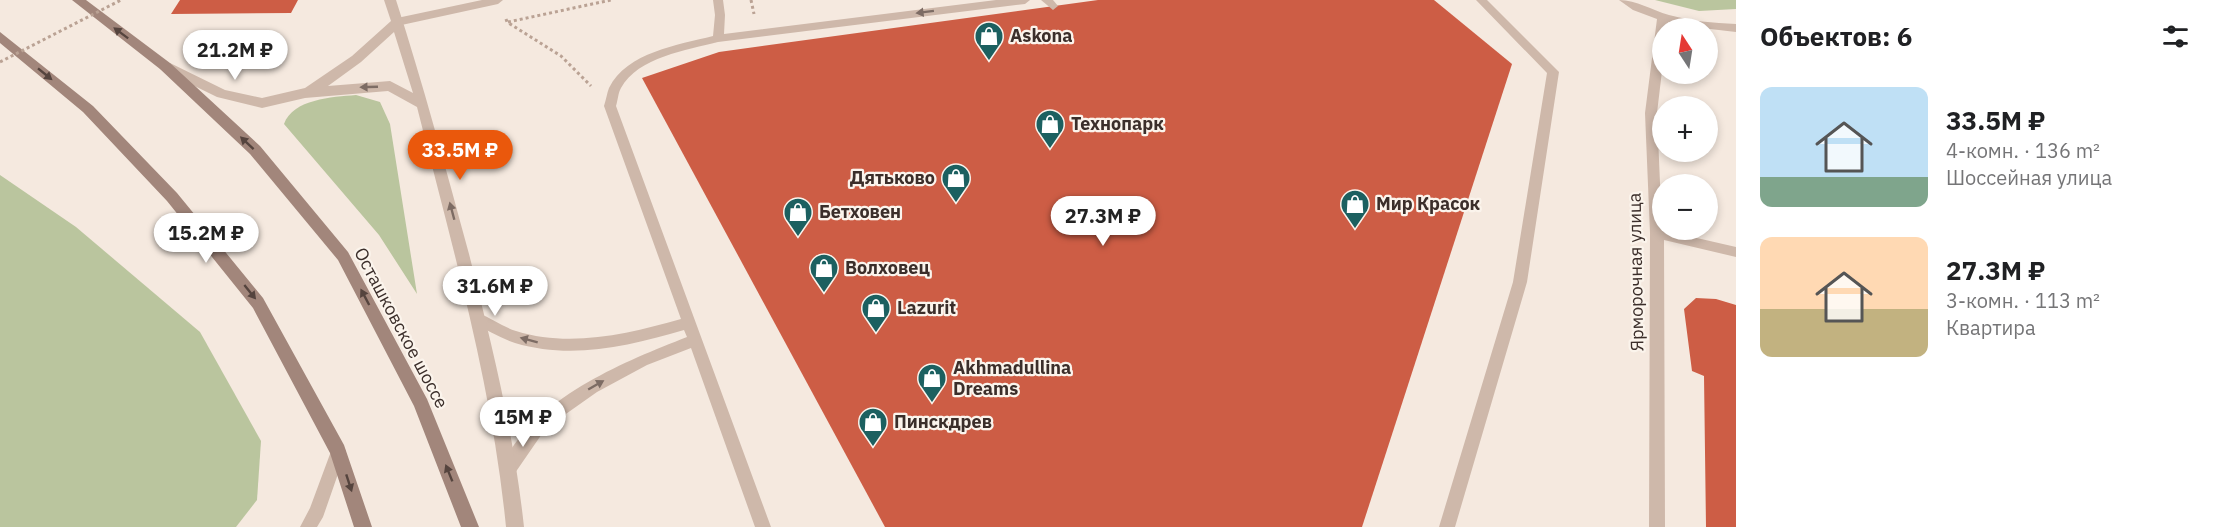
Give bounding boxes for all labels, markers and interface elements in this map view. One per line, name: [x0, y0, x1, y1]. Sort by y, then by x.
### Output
one-way arrow: [916, 8, 935, 17]
north arrow: [1652, 18, 1718, 84]
map controls: [1652, 18, 1718, 240]
text: Объектов: 6: [1760, 19, 1912, 53]
shop icon: Askona: [973, 20, 1005, 62]
icon: filters: [2159, 20, 2192, 53]
place label: Askona: [1010, 24, 1072, 47]
one-way arrow: [114, 27, 130, 39]
pin: 21.2M ₽: [180, 30, 290, 81]
text: 21.2M ₽: [197, 36, 273, 63]
one-way arrow: [37, 67, 53, 80]
one-way arrow: [360, 82, 379, 91]
button: +: [1652, 96, 1718, 162]
text: 33.5M ₽: [1946, 103, 2045, 137]
shop icon: Технопарк: [1034, 108, 1066, 150]
icon: home: [1808, 111, 1880, 183]
place label: Технопарк: [1071, 112, 1164, 135]
pin: 33.5M ₽: [405, 130, 515, 181]
one-way arrow: [240, 136, 254, 150]
text: 33.5M ₽: [422, 136, 498, 163]
text: 4-комн. · 136 m²: [1946, 137, 2100, 164]
shop icon: Дятьково: [940, 162, 972, 204]
text: Шоссейная улица: [1946, 164, 2112, 191]
place label: Дятьково: [850, 166, 935, 189]
button: −: [1652, 174, 1718, 240]
shop icon: Мир Красок: [1339, 188, 1371, 230]
place label: Мир Красок: [1376, 192, 1480, 215]
street label: Ярморочная улица: [1623, 192, 1648, 352]
shop icon: Бетховен: [782, 196, 814, 238]
pin: 27.3M ₽: [1048, 196, 1158, 247]
place label: Бетховен: [819, 200, 901, 223]
one-way arrow: [446, 202, 456, 220]
text: 27.3M ₽: [1065, 202, 1141, 229]
pin: 15.2M ₽: [151, 213, 261, 264]
text: 15.2M ₽: [168, 219, 244, 246]
street label: Осташковское шоссе: [349, 243, 454, 412]
shop icon: Волховец: [808, 252, 840, 294]
text: 27.3M ₽: [1946, 253, 2045, 287]
place label: Волховец: [845, 256, 930, 279]
icon: home: [1808, 261, 1880, 333]
pin: 31.6M ₽: [440, 266, 550, 317]
text: 31.6M ₽: [457, 272, 533, 299]
one-way arrow: [243, 284, 256, 300]
text: 3-комн. · 113 m²: [1946, 287, 2100, 314]
one-way arrow: [360, 288, 370, 306]
shop icon: Lazurit: [860, 292, 892, 334]
place label: Lazurit: [897, 296, 956, 319]
text: Квартира: [1946, 314, 2036, 341]
one-way arrow: [520, 335, 538, 345]
place label: Akhmadullina Dreams: [953, 356, 1071, 400]
shop icon: Akhmadullina Dreams: [916, 362, 948, 404]
one-way arrow: [588, 380, 604, 391]
pin: 15M ₽: [481, 397, 565, 448]
text: 15M ₽: [494, 403, 552, 430]
shop icon: Пинскдрев: [857, 406, 889, 448]
place label: Пинскдрев: [894, 410, 992, 433]
one-way arrow: [443, 463, 453, 481]
one-way arrow: [345, 474, 354, 492]

